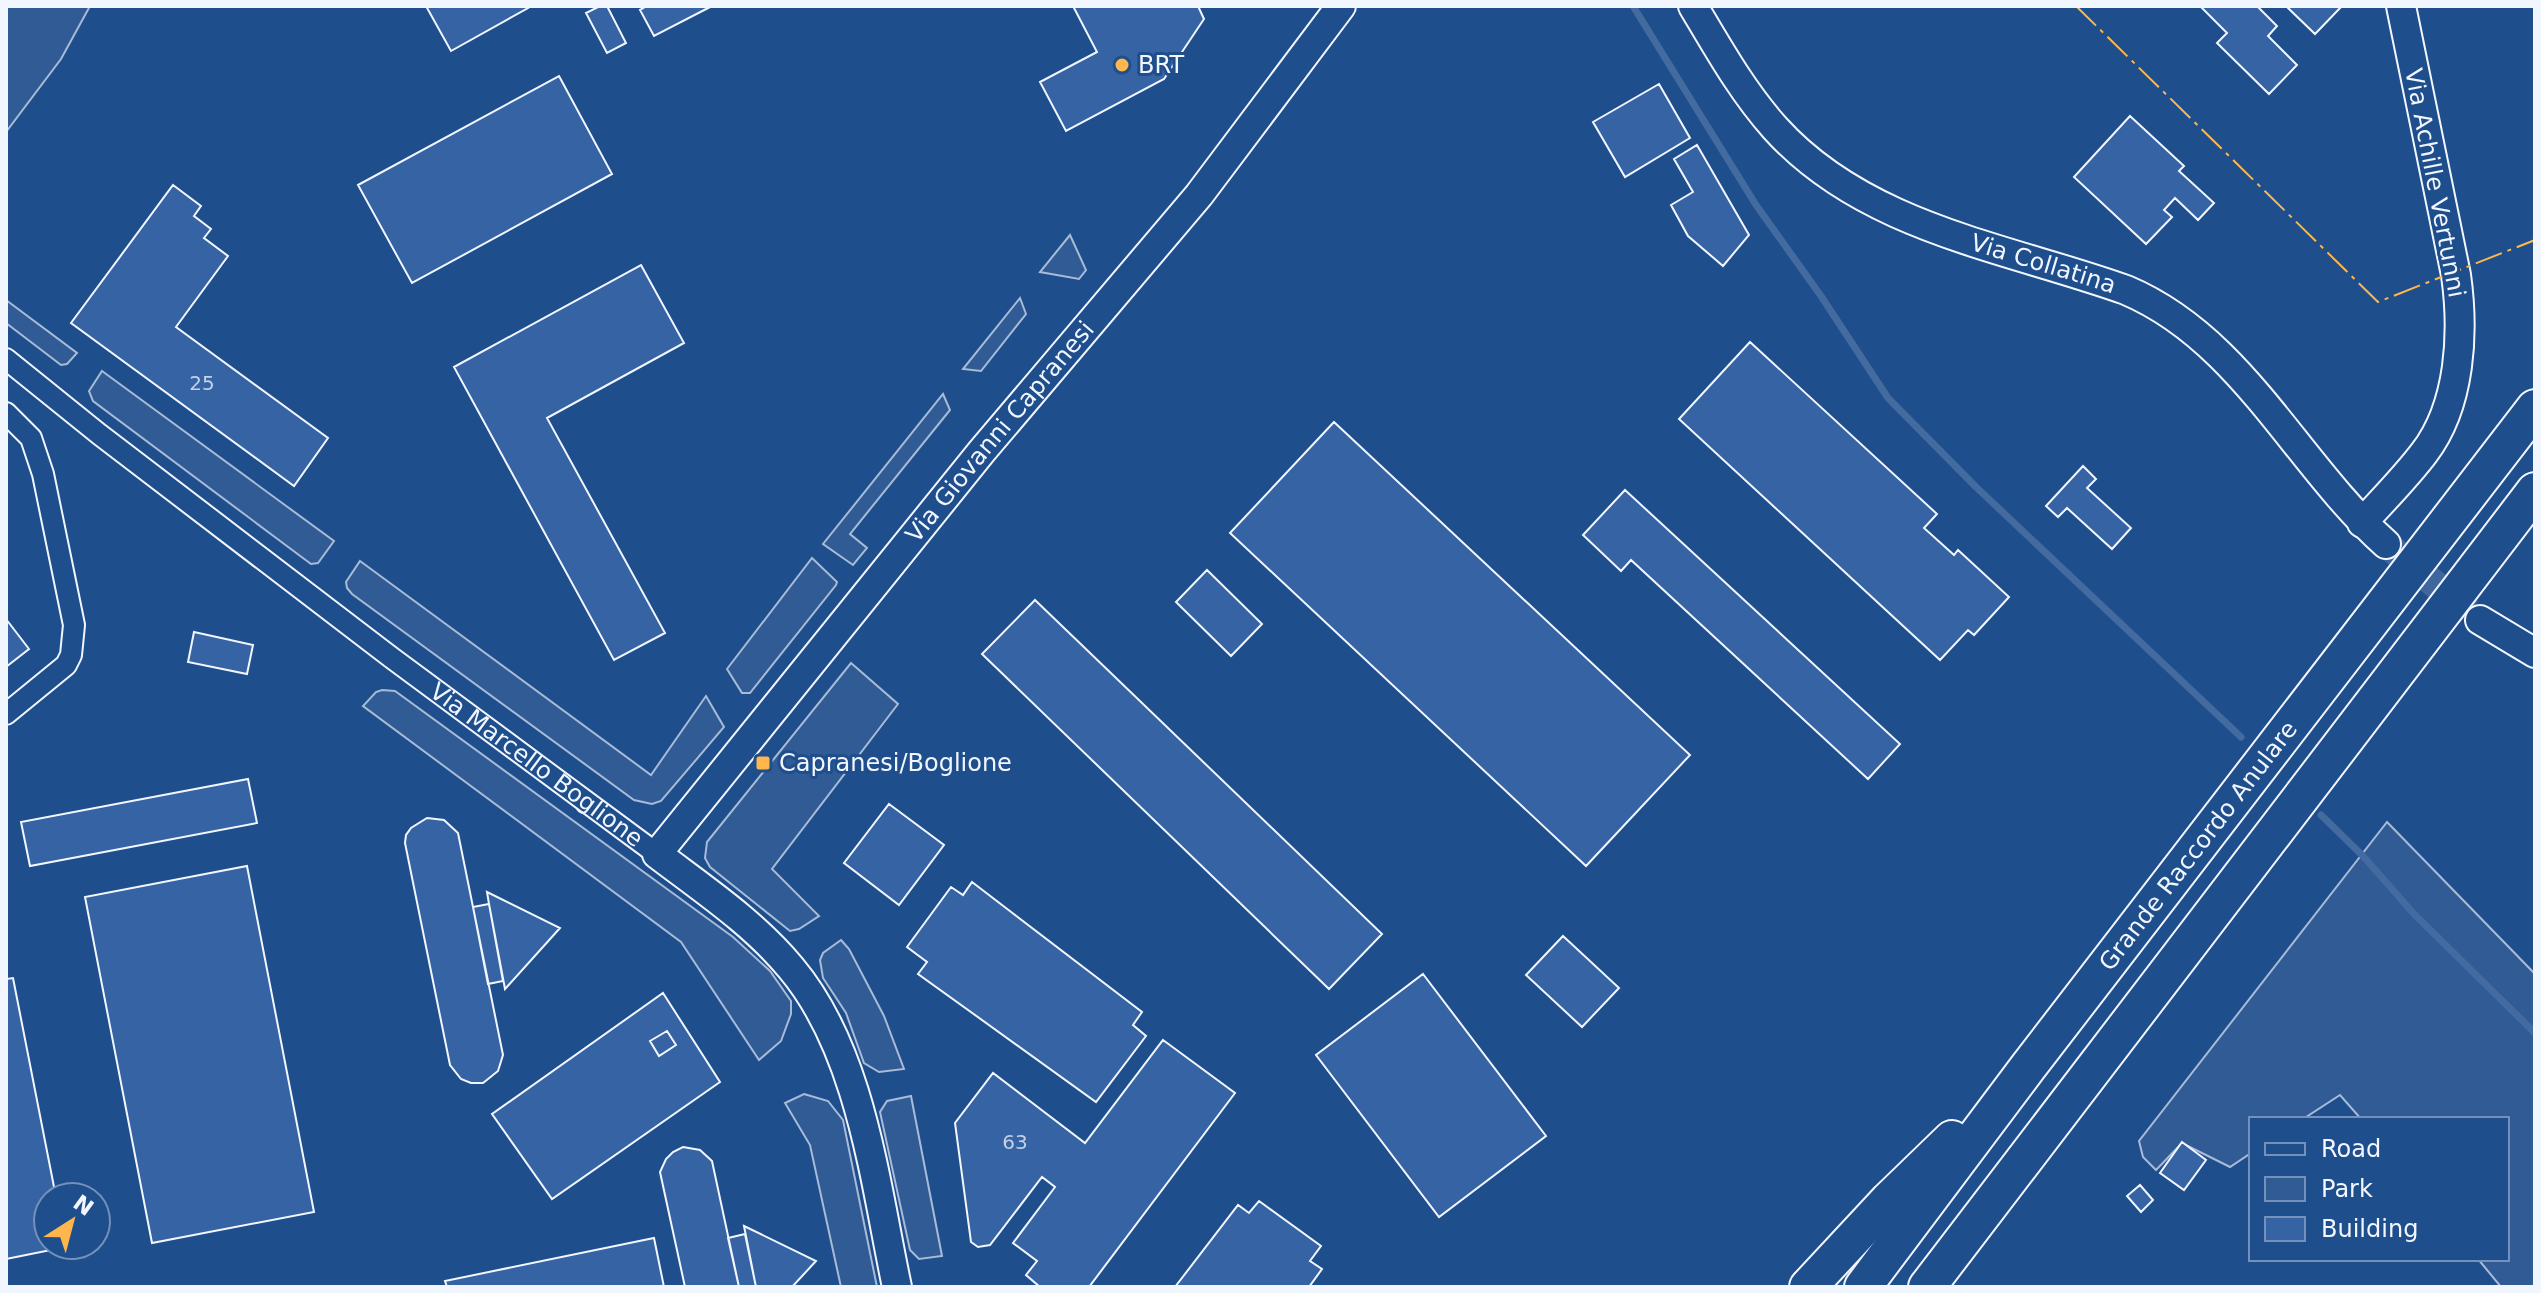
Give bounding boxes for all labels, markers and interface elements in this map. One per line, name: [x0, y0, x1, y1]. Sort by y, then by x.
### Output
place label: BRT: [1138, 51, 1184, 79]
marker: BRT: [1113, 56, 1131, 74]
street label: Via Achille Vertunni: [2399, 66, 2471, 300]
street label: Via Collatina: [1967, 228, 2120, 299]
street label: Via Giovanni Capranesi: [900, 316, 1100, 548]
house number: 25: [189, 371, 215, 395]
street label: Via Marcello Boglione: [425, 677, 648, 853]
street label: Grande Raccordo Anulare: [2093, 716, 2303, 976]
place label: Capranesi/Boglione: [779, 749, 1012, 777]
marker: Capranesi/Boglione: [754, 754, 772, 772]
legend: [2249, 1117, 2509, 1261]
house number: 63: [1002, 1130, 1028, 1154]
text: Road: [2321, 1135, 2381, 1163]
text: Park: [2321, 1175, 2373, 1203]
north arrow: [32, 1181, 112, 1261]
text: N: [69, 1190, 98, 1221]
text: Building: [2321, 1215, 2418, 1243]

